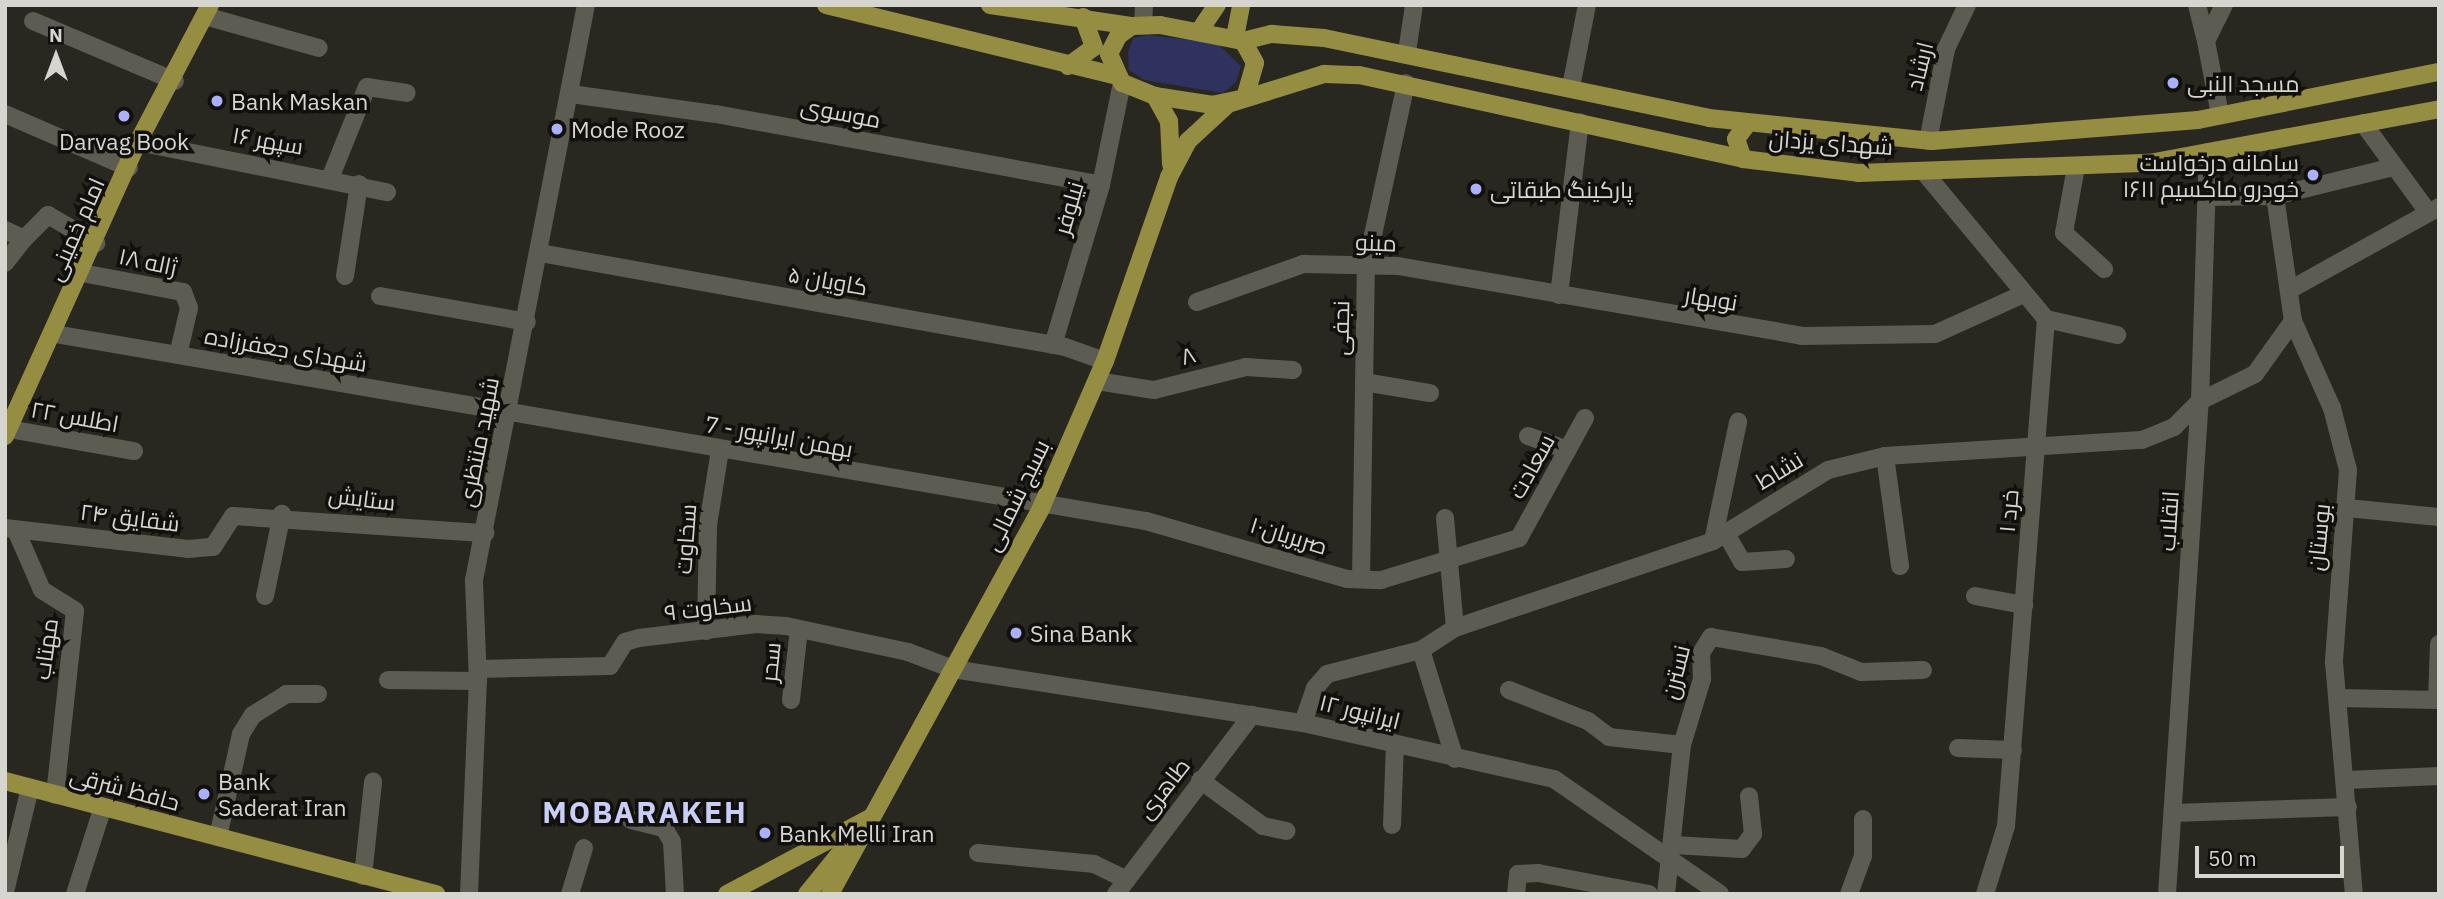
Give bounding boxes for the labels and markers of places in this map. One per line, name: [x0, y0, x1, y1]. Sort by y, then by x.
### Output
place label: مسجد النبی: [2187, 69, 2300, 97]
marker: مسجد النبی: [2165, 75, 2181, 91]
place label: Bank Maskan: [231, 87, 368, 115]
marker: Bank Maskan: [209, 93, 225, 109]
marker: Darvag Book: [116, 108, 132, 124]
place label: Mode Rooz: [571, 115, 685, 143]
marker: Mode Rooz: [549, 121, 565, 137]
place label: Darvag Book: [59, 127, 189, 155]
place label: سامانه درخواست خودرو ماکسیم ۱۶۱۱: [2122, 148, 2299, 202]
marker: سامانه درخواست خودرو ماکسیم ۱۶۱۱: [2305, 167, 2321, 183]
place label: پارکینگ طبقاتی: [1490, 175, 1633, 203]
marker: پارکینگ طبقاتی: [1468, 181, 1484, 197]
place label: Sina Bank: [1030, 619, 1132, 647]
marker: Sina Bank: [1008, 625, 1024, 641]
place label: Bank Saderat Iran: [218, 767, 347, 821]
marker: Bank Saderat Iran: [196, 786, 212, 802]
place label: Bank Melli Iran: [779, 819, 935, 847]
marker: Bank Melli Iran: [757, 825, 773, 841]

